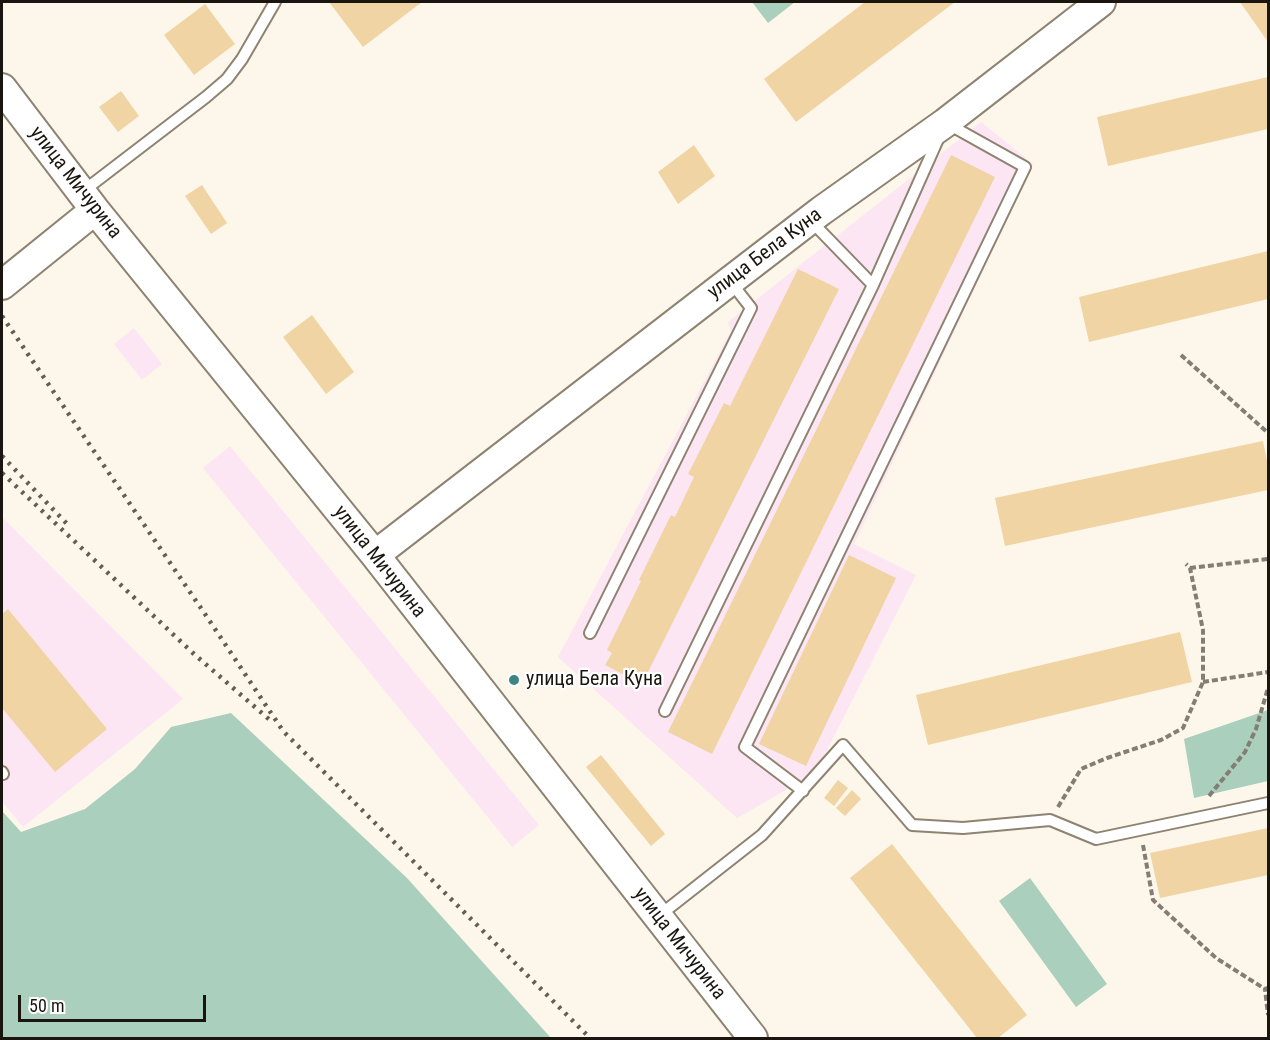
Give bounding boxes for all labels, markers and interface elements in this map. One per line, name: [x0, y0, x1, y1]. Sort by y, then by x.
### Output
street label: улица Мичурина: [24, 122, 126, 244]
street label: улица Бела Куна: [703, 203, 827, 305]
street label: улица Мичурина: [328, 501, 430, 623]
place label: улица Бела Куна: [526, 668, 663, 692]
marker: улица Бела Куна: [507, 673, 521, 687]
street label: улица Мичурина: [628, 883, 730, 1005]
scale bar: [21, 983, 208, 1021]
text: 50 m: [29, 995, 64, 1016]

